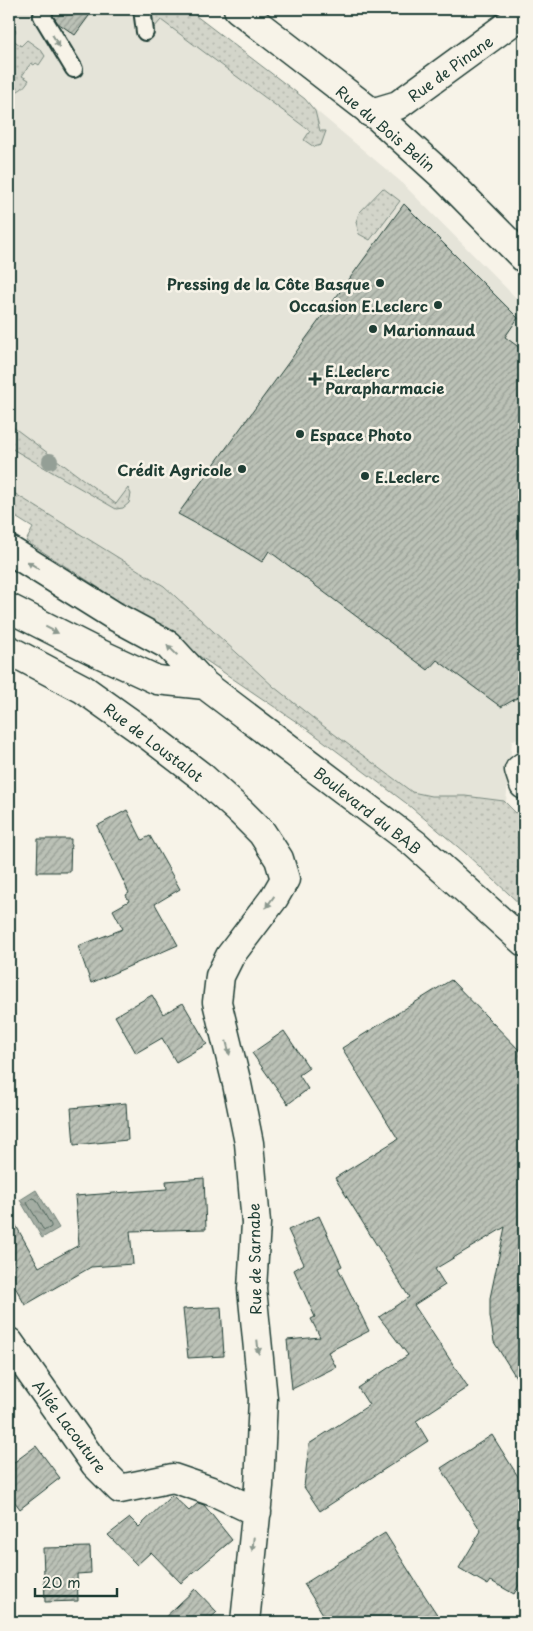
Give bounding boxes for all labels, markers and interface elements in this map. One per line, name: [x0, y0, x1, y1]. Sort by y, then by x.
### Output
street label: Rue de Pinane: [403, 29, 497, 107]
one-way arrow: [52, 34, 60, 48]
street label: Rue du Bois Belin: [331, 79, 441, 177]
place label: Pressing de la Côte Basque: [167, 272, 370, 295]
marker: Pressing de la Côte Basque: [374, 277, 386, 289]
place label: Occasion E.Leclerc: [289, 294, 428, 317]
marker: Occasion E.Leclerc: [432, 299, 444, 311]
place label: Marionnaud: [383, 318, 475, 341]
marker: Marionnaud: [367, 323, 379, 335]
place label: E.Leclerc Parapharmacie: [325, 359, 444, 399]
marker: E.Leclerc Parapharmacie: [309, 373, 321, 385]
place label: Espace Photo: [310, 423, 412, 446]
marker: Espace Photo: [294, 428, 306, 440]
place label: Crédit Agricole: [117, 458, 233, 481]
marker: Crédit Agricole: [236, 463, 248, 475]
place label: E.Leclerc: [375, 465, 440, 488]
marker: E.Leclerc: [359, 470, 371, 482]
one-way arrow: [27, 561, 40, 570]
one-way arrow: [45, 626, 60, 634]
one-way arrow: [166, 644, 178, 656]
street label: Rue de Loustalot: [100, 697, 208, 787]
street label: Boulevard du BAB: [309, 761, 427, 859]
one-way arrow: [265, 895, 275, 909]
one-way arrow: [225, 1040, 233, 1055]
street label: Rue de Sarnabe: [242, 1203, 266, 1315]
one-way arrow: [254, 1340, 262, 1356]
street label: Allée Lacouture: [27, 1375, 113, 1477]
one-way arrow: [249, 1536, 257, 1552]
scale bar: [35, 1566, 118, 1598]
text: 20 m: [42, 1570, 81, 1593]

